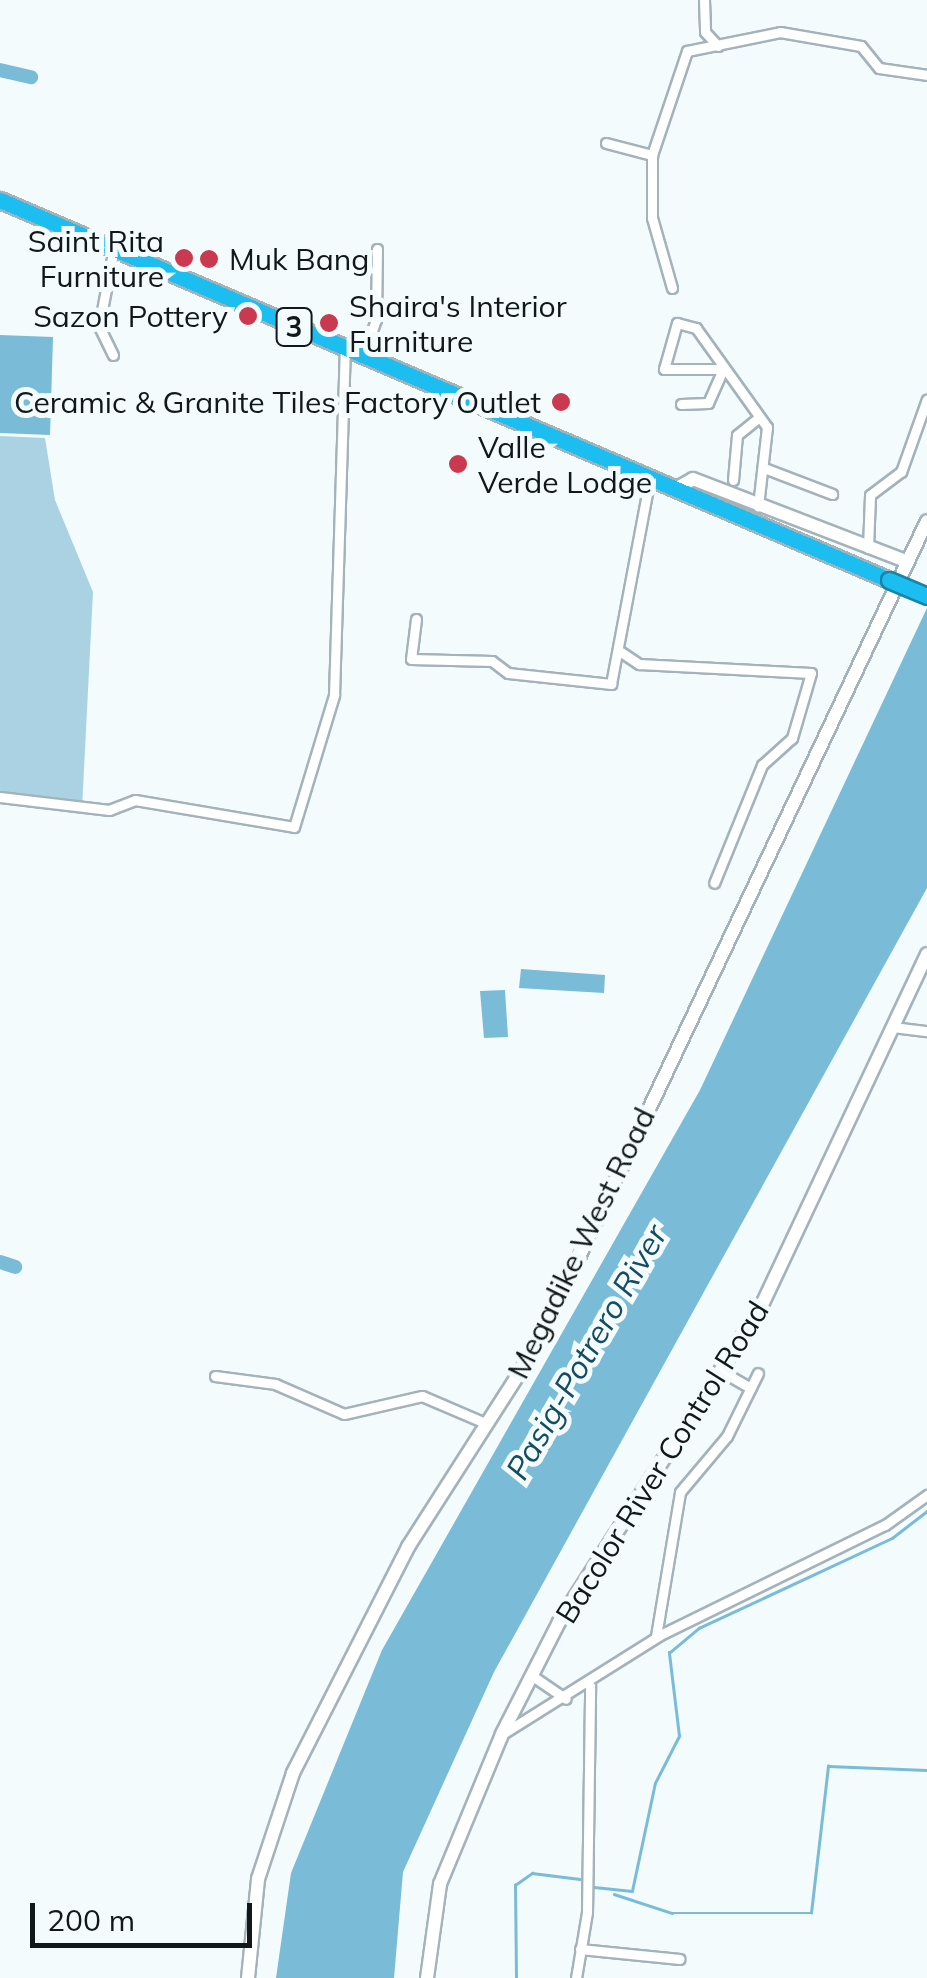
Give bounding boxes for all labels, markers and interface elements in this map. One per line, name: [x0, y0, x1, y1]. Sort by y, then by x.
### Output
place label: Saint Rita Furniture: [28, 223, 164, 294]
place label: Muk Bang: [229, 241, 369, 277]
marker: Saint Rita Furniture: [173, 247, 195, 269]
marker: Muk Bang: [198, 248, 220, 270]
place label: Shaira's Interior Furniture: [349, 288, 567, 358]
place label: Sazon Pottery: [33, 298, 228, 334]
road number: 3: [274, 304, 314, 350]
marker: Sazon Pottery: [237, 305, 259, 327]
marker: Shaira's Interior Furniture: [318, 312, 340, 334]
place label: Ceramic & Granite Tiles Factory Outlet: [14, 384, 541, 420]
marker: Ceramic & Granite Tiles Factory Outlet: [550, 391, 572, 413]
place label: Valle Verde Lodge: [478, 429, 652, 500]
marker: Valle Verde Lodge: [447, 453, 469, 475]
street label: Megadike West Road: [500, 1102, 662, 1384]
water label: Pasig-Potrero River: [497, 1218, 675, 1486]
street label: Bacolor River Control Road: [548, 1294, 776, 1630]
scale bar: [35, 1883, 258, 1945]
text: 200 m: [47, 1901, 135, 1939]

